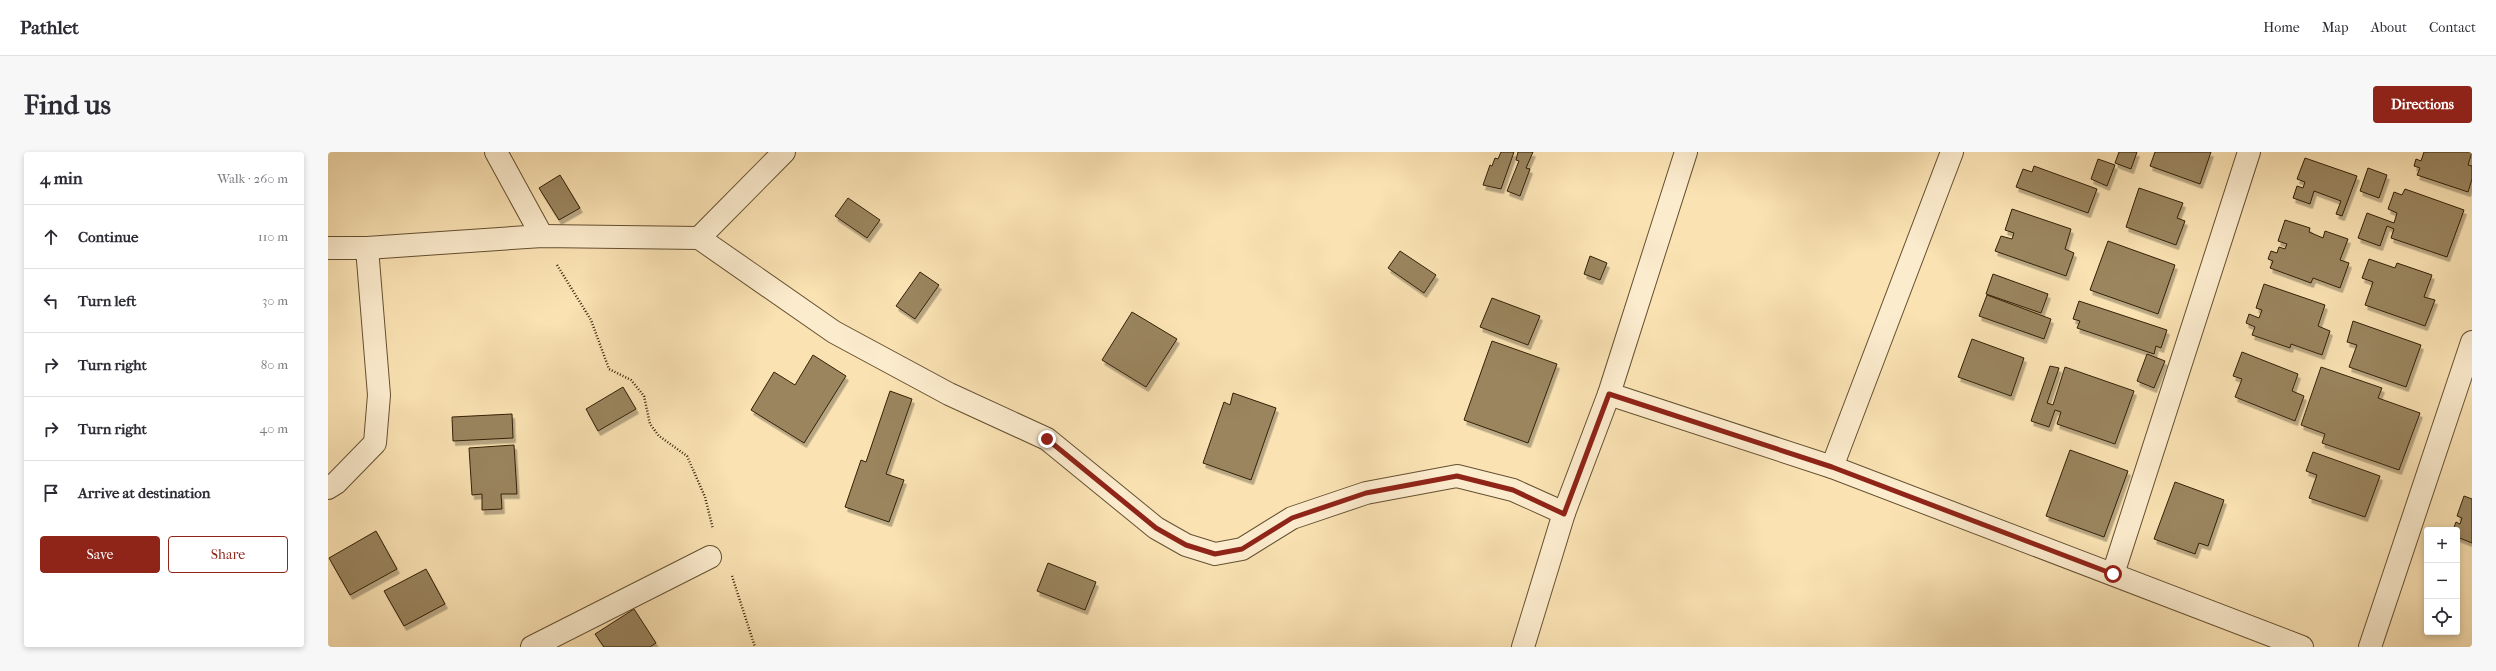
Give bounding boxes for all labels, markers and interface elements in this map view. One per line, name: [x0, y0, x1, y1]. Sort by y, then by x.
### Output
text: Pathlet: [20, 17, 79, 39]
text: Home: [2263, 19, 2300, 36]
text: Map: [2322, 19, 2349, 36]
text: About: [2371, 19, 2407, 36]
text: Contact: [2429, 19, 2476, 36]
button: Directions: [2373, 86, 2472, 123]
text: Find us: [24, 88, 111, 121]
text: 4 min: [40, 168, 83, 188]
text: Walk · 260 m: [217, 171, 288, 186]
icon: ahead: [40, 226, 62, 248]
text: Continue: [78, 228, 138, 246]
text: 110 m: [258, 229, 288, 244]
icon: left: [40, 290, 62, 312]
text: Turn left: [78, 292, 136, 310]
text: 30 m: [262, 293, 288, 308]
icon: right: [40, 354, 62, 376]
text: Turn right: [78, 356, 147, 374]
text: 80 m: [261, 357, 288, 372]
icon: right: [40, 418, 62, 440]
text: Turn right: [78, 420, 147, 438]
text: 40 m: [260, 421, 288, 436]
route end: [1038, 430, 1056, 448]
icon: arrive: [40, 482, 62, 504]
text: Arrive at destination: [78, 484, 210, 502]
map controls: [2424, 527, 2460, 635]
button: +: [2424, 527, 2460, 563]
button: Save: [40, 536, 160, 573]
button: Share: [168, 536, 288, 573]
button: −: [2424, 563, 2460, 599]
route start: [2104, 565, 2122, 583]
button: locate: [2424, 599, 2460, 635]

